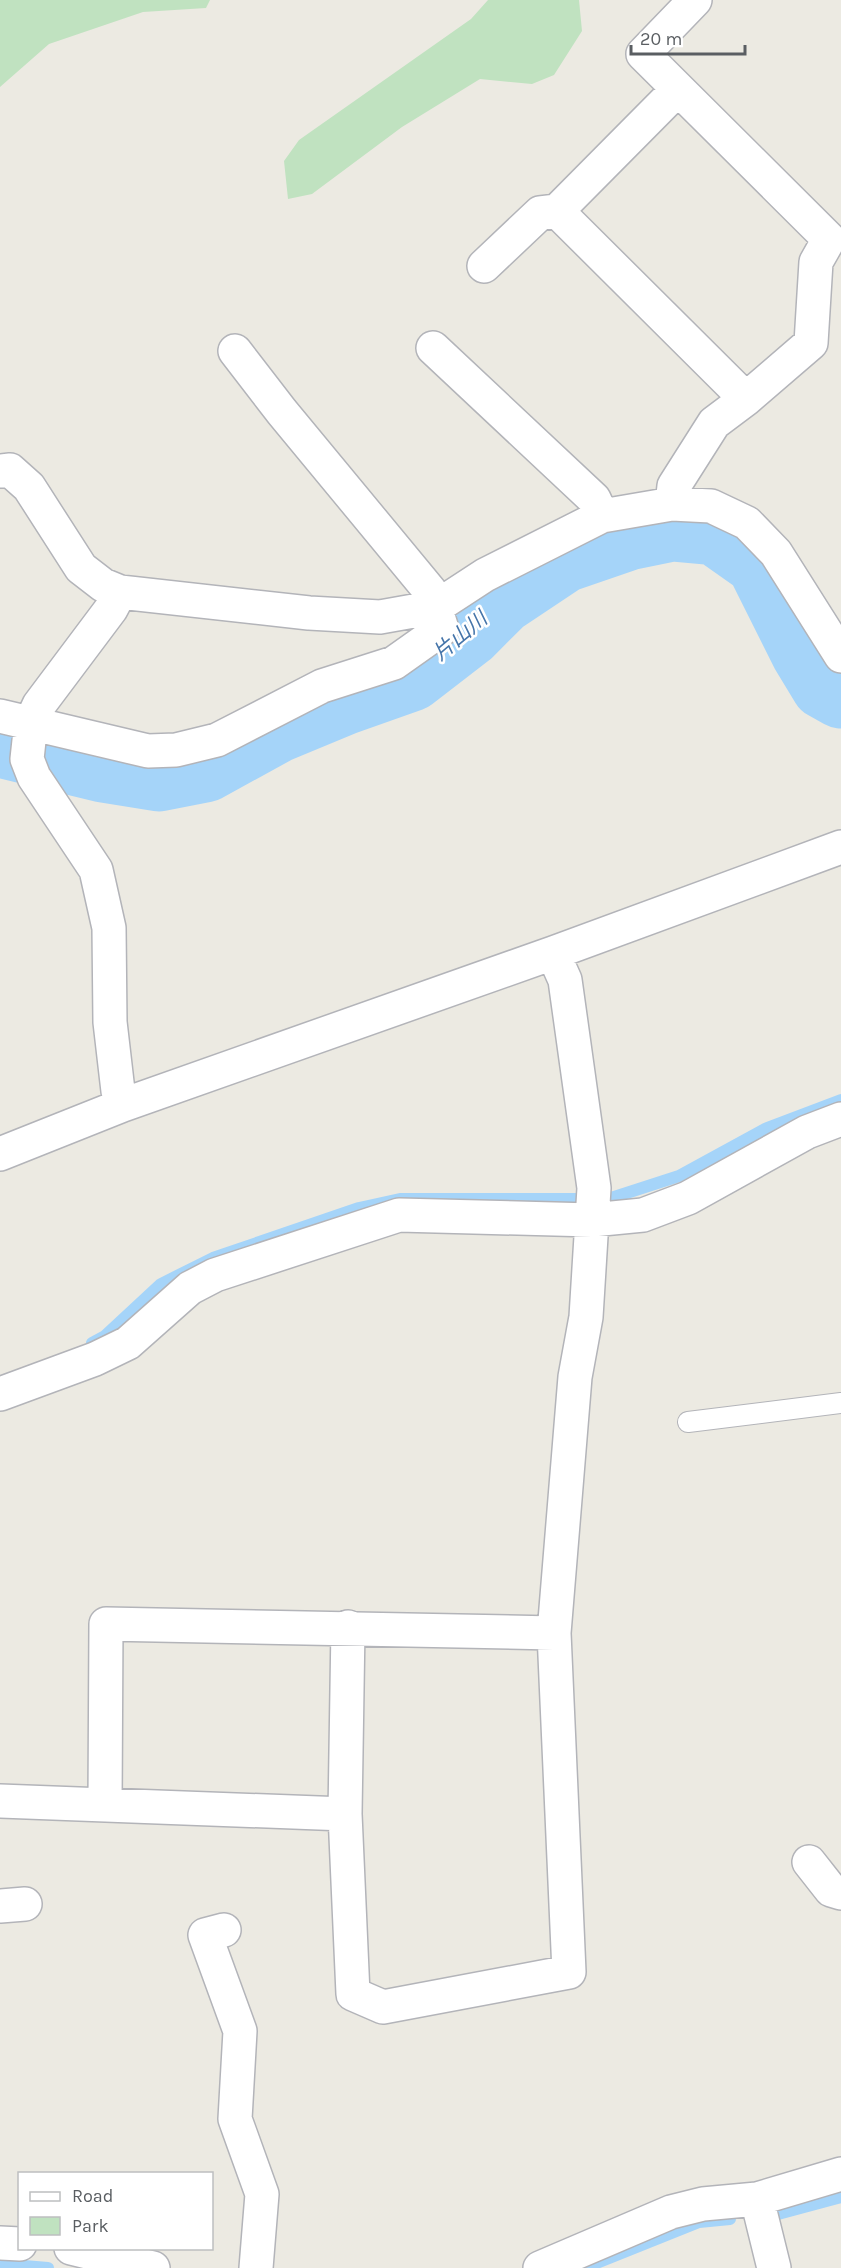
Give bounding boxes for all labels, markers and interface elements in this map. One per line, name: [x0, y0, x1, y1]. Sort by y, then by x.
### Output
scale bar: [631, 18, 745, 56]
text: 20 m: [640, 28, 682, 50]
water label: 片山川: [428, 605, 493, 665]
legend: [18, 2172, 213, 2250]
text: Road: [72, 2185, 113, 2207]
text: Park: [72, 2215, 109, 2237]

